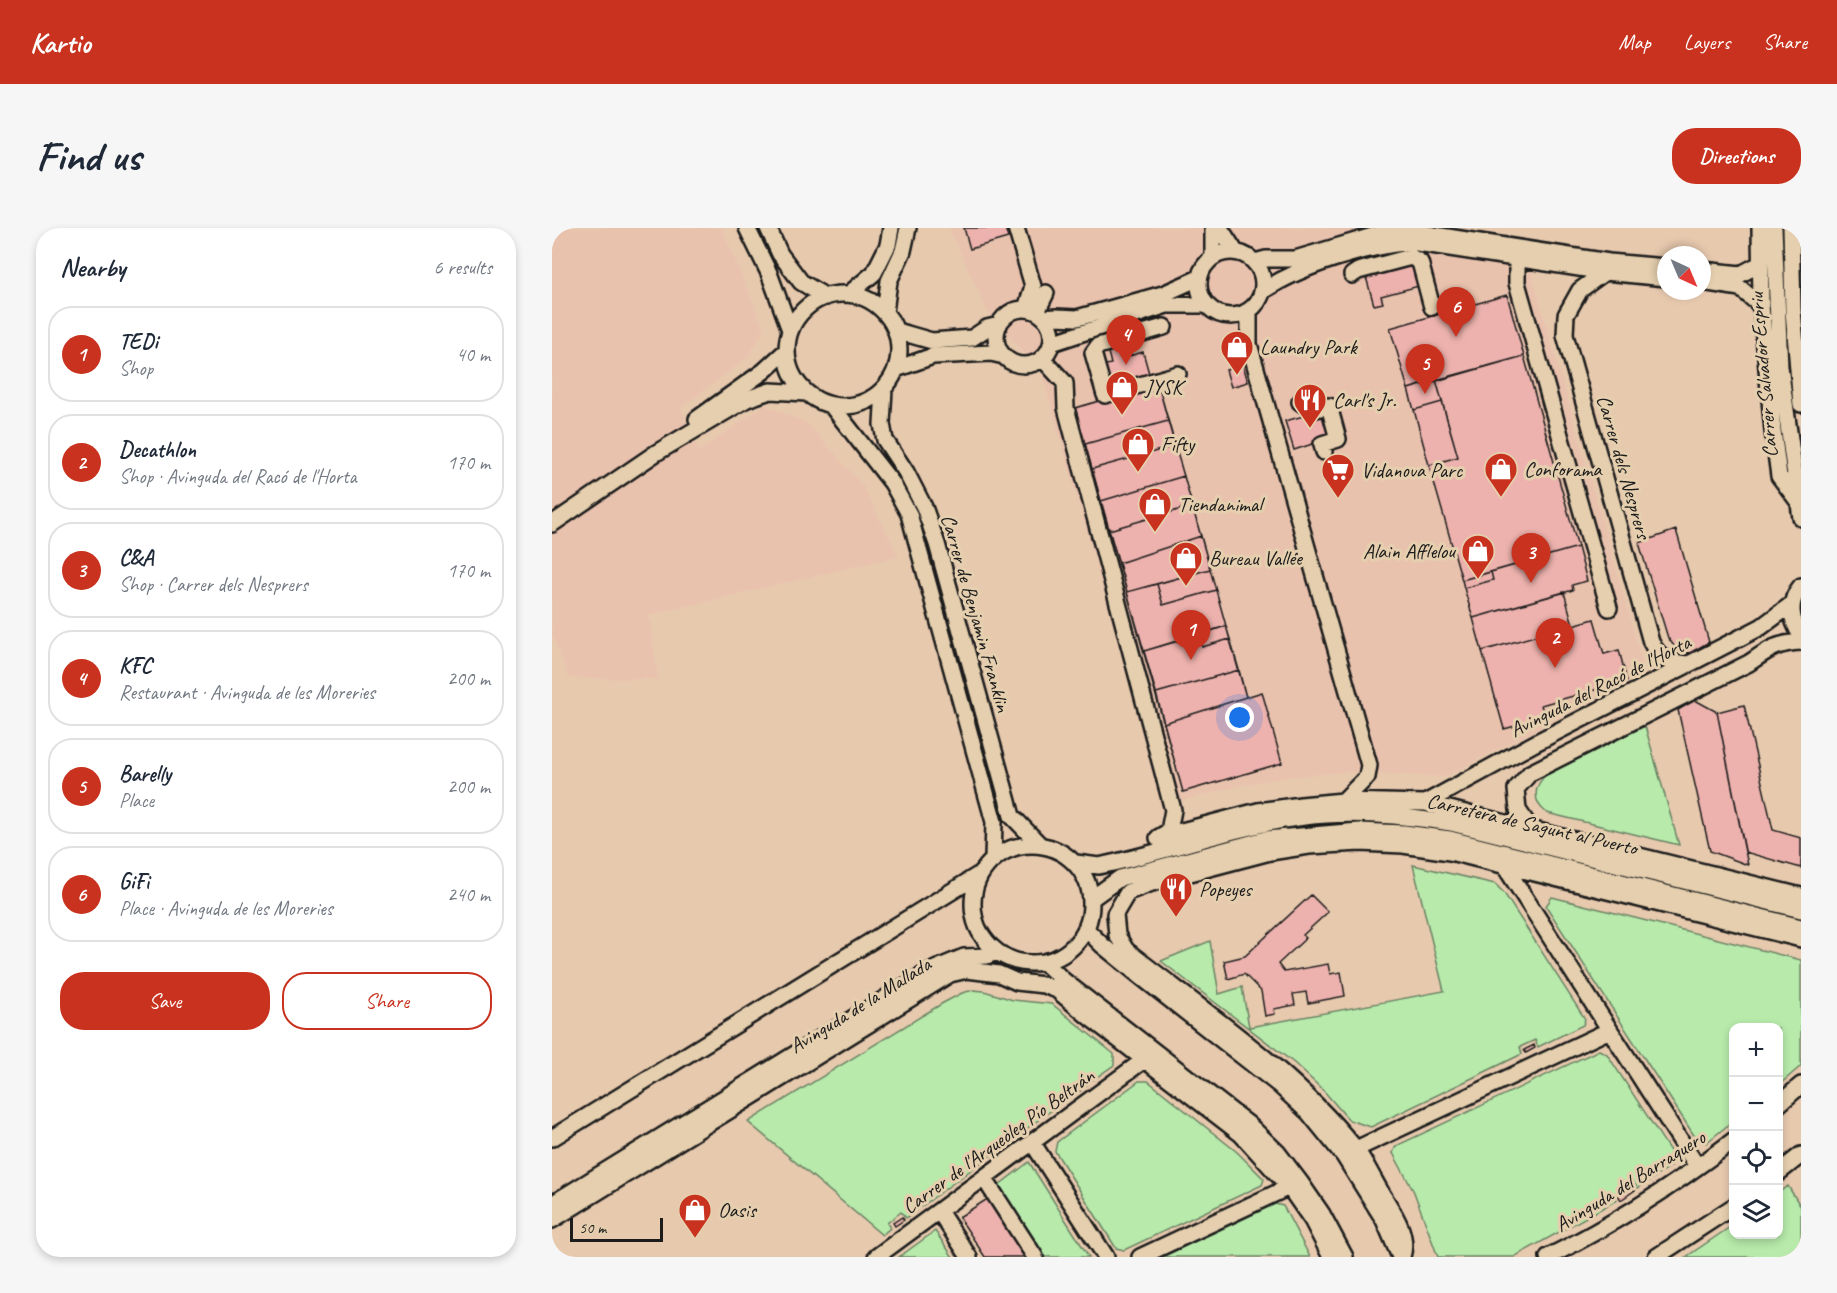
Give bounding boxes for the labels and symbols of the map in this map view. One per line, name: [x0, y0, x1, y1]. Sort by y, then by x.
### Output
north arrow: [1657, 246, 1711, 300]
pin: 6: [1436, 288, 1476, 337]
street label: Carrer Salvador Espriu: [1743, 290, 1783, 459]
pin: 4: [1106, 316, 1146, 365]
shop icon: Laundry Park: [1219, 329, 1255, 376]
place label: Laundry Park: [1260, 334, 1358, 360]
pin: 5: [1406, 344, 1444, 394]
shop icon: JYSK: [1104, 369, 1140, 416]
place label: JYSK: [1144, 374, 1187, 400]
restaurant icon: Carl's Jr.: [1292, 382, 1328, 429]
place label: Carl's Jr.: [1333, 387, 1397, 413]
street label: Carrer dels Nesprers: [1591, 392, 1657, 544]
shop icon: Fifty: [1120, 426, 1156, 473]
place label: Fifty: [1161, 431, 1196, 457]
shop icon: Conforama: [1483, 451, 1519, 498]
supermarket icon: Vidanova Parc: [1320, 452, 1356, 499]
place label: Conforama: [1524, 456, 1603, 482]
place label: Vidanova Parc: [1361, 457, 1464, 483]
shop icon: Tiendanimal: [1137, 486, 1173, 533]
place label: Tiendanimal: [1178, 491, 1265, 517]
street label: Carrer de Benjamin Franklin: [935, 511, 1017, 715]
shop icon: Alain Afflelou: [1460, 533, 1496, 580]
pin: 3: [1512, 534, 1550, 583]
place label: Alain Afflelou: [1363, 538, 1456, 564]
shop icon: Bureau Vallée: [1168, 540, 1204, 587]
place label: Bureau Vallée: [1209, 545, 1304, 571]
pin: 1: [1172, 610, 1210, 660]
pin: 2: [1536, 618, 1574, 668]
street label: Avinguda del Racó de l'Horta: [1505, 628, 1696, 743]
your location: [1225, 703, 1254, 732]
street label: Carretera de Sagunt al Puerto: [1424, 787, 1642, 861]
restaurant icon: Popeyes: [1158, 871, 1194, 918]
place label: Popeyes: [1199, 876, 1253, 902]
street label: Avinguda de la Mallada: [784, 950, 937, 1059]
street label: Carrer de l'Arqueòleg Pío Beltrán: [897, 1062, 1100, 1219]
street label: Avinguda del Barraquero: [1550, 1123, 1711, 1238]
shop icon: Oasis: [677, 1192, 713, 1239]
place label: Oasis: [718, 1197, 758, 1223]
scale bar: [570, 1215, 663, 1242]

